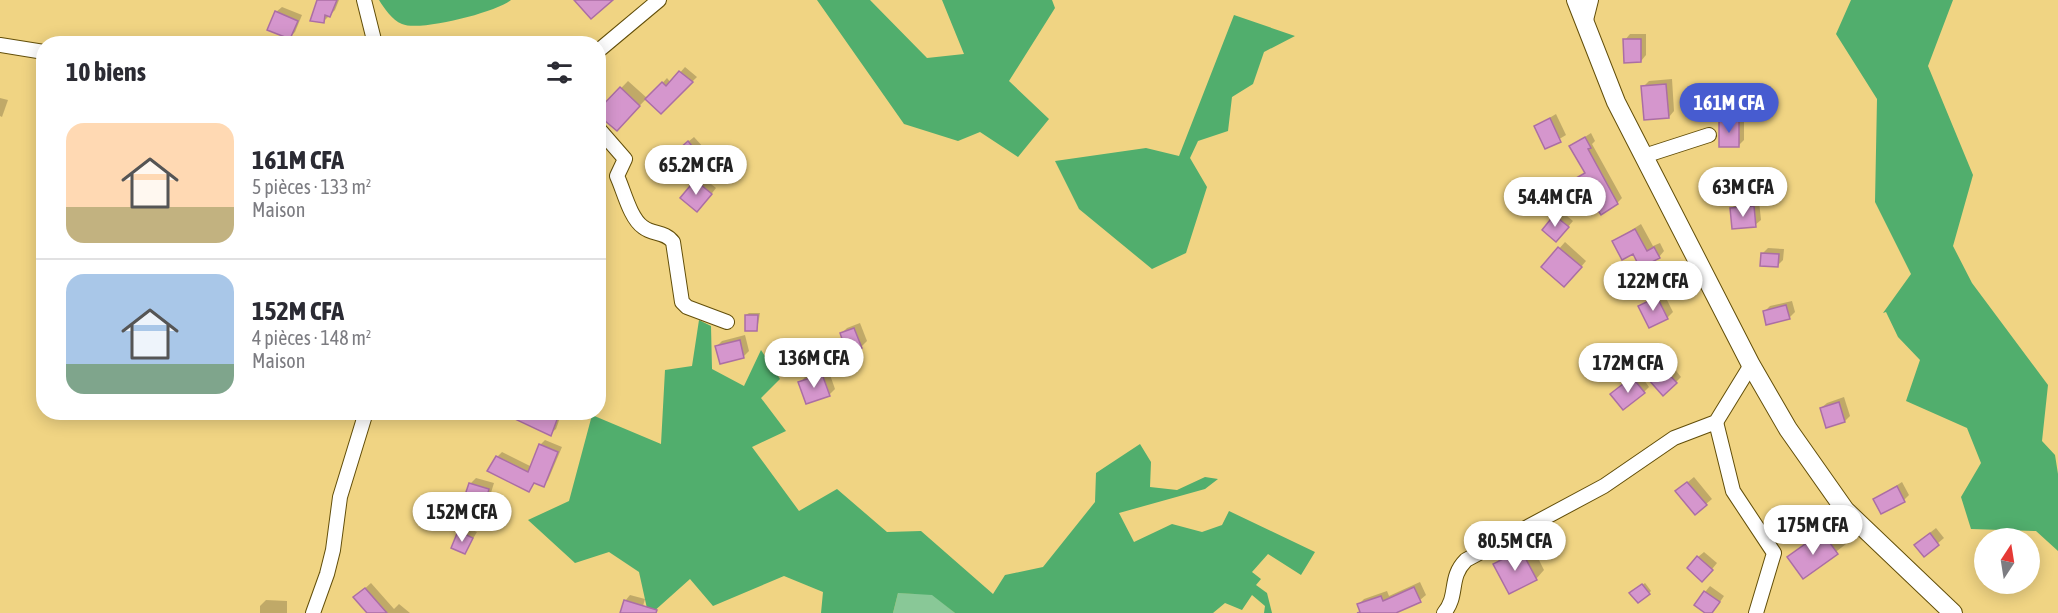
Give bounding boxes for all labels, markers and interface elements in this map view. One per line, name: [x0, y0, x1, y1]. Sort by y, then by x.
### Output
icon: filters: [543, 56, 576, 89]
text: 10 biens: [66, 57, 146, 87]
pin: 161M CFA: [1667, 83, 1791, 134]
text: 161M CFA: [1694, 91, 1764, 114]
text: 161M CFA: [252, 145, 344, 175]
pin: 65.2M CFA: [627, 145, 765, 196]
icon: home: [114, 147, 186, 219]
text: 65.2M CFA: [659, 153, 733, 176]
pin: 63M CFA: [1688, 167, 1798, 218]
text: 5 pièces · 133 m²: [252, 175, 371, 198]
text: 63M CFA: [1712, 175, 1774, 198]
pin: 54.4M CFA: [1486, 177, 1624, 228]
text: 54.4M CFA: [1518, 185, 1592, 208]
text: Maison: [252, 198, 305, 221]
pin: 122M CFA: [1591, 261, 1715, 312]
text: 122M CFA: [1618, 269, 1688, 292]
text: 152M CFA: [252, 296, 344, 326]
icon: home: [114, 298, 186, 370]
text: 4 pièces · 148 m²: [252, 326, 371, 349]
pin: 136M CFA: [752, 338, 876, 389]
pin: 172M CFA: [1566, 343, 1690, 394]
text: 136M CFA: [779, 346, 849, 369]
text: Maison: [252, 349, 305, 372]
text: 172M CFA: [1593, 351, 1663, 374]
pin: 152M CFA: [400, 492, 524, 543]
text: 152M CFA: [427, 500, 497, 523]
pin: 175M CFA: [1751, 505, 1875, 556]
text: 175M CFA: [1778, 513, 1848, 536]
pin: 80.5M CFA: [1446, 521, 1584, 572]
north arrow: [1974, 528, 2040, 594]
map controls: [1974, 528, 2040, 594]
text: 80.5M CFA: [1478, 529, 1552, 552]

